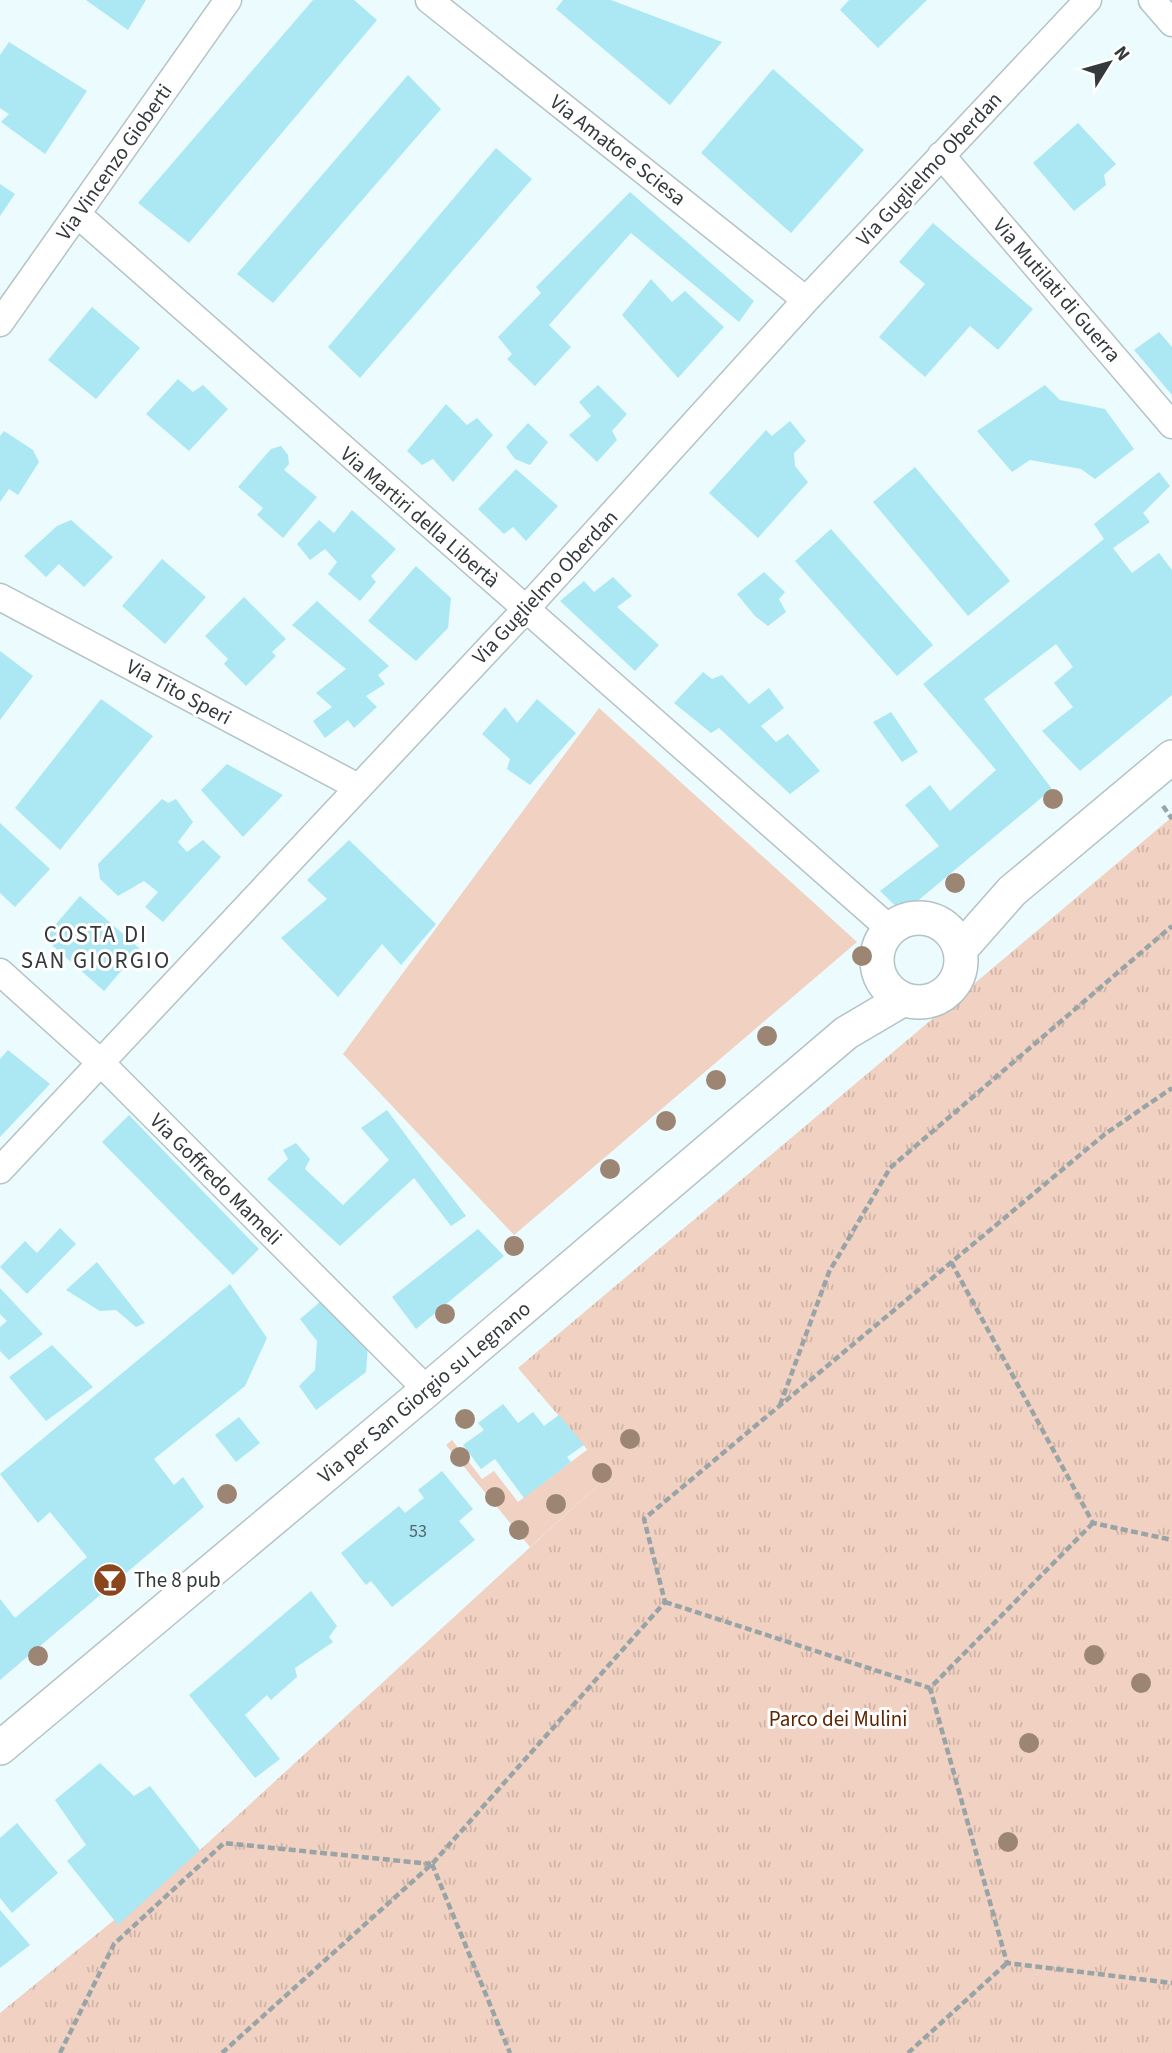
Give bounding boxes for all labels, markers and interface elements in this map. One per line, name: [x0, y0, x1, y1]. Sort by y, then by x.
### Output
north arrow: [1074, 28, 1144, 98]
text: N: [1107, 40, 1136, 67]
street label: Via Vincenzo Gioberti: [49, 78, 179, 246]
street label: Via Guglielmo Oberdan: [849, 85, 1009, 253]
street label: Via Amatore Sciesa: [544, 87, 692, 213]
street label: Via Mutilati di Guerra: [986, 211, 1128, 369]
street label: Via Martiri della Libertà: [334, 439, 506, 595]
street label: Via Guglielmo Oberdan: [465, 503, 625, 671]
street label: Via Tito Speri: [121, 652, 237, 732]
district label: COSTA DI SAN GIORGIO: [21, 918, 171, 977]
street label: Via Goffredo Mameli: [143, 1106, 289, 1252]
street label: Via per San Giorgio su Legnano: [311, 1294, 537, 1490]
house number: 53: [409, 1519, 427, 1544]
bar icon: The 8 pub: [91, 1561, 129, 1599]
place label: The 8 pub: [134, 1565, 221, 1595]
park label: Parco dei Mulini: [769, 1704, 907, 1734]

